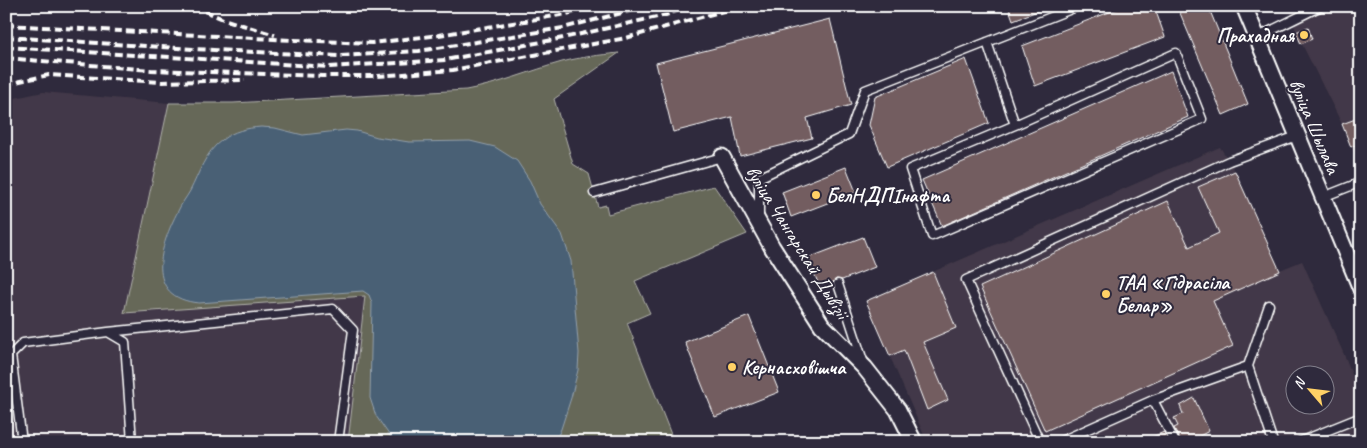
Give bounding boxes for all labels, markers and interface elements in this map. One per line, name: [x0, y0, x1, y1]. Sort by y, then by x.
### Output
place label: Прахадная: [1217, 23, 1296, 48]
marker: Прахадная: [1298, 29, 1310, 41]
street label: вуліца Шылава: [1283, 75, 1346, 179]
street label: вуліца Чангарскай Дывізіі: [739, 161, 856, 326]
place label: БелНДПІнафта: [826, 183, 951, 208]
marker: БелНДПІнафта: [810, 189, 822, 201]
place label: ТАА «Гідрасіла Белар»: [1116, 270, 1231, 318]
marker: ТАА «Гідрасіла Белар»: [1100, 288, 1112, 300]
place label: Кернасховішча: [742, 355, 847, 380]
marker: Кернасховішча: [726, 361, 738, 373]
north arrow: [1284, 366, 1334, 416]
text: N: [1289, 374, 1310, 392]

